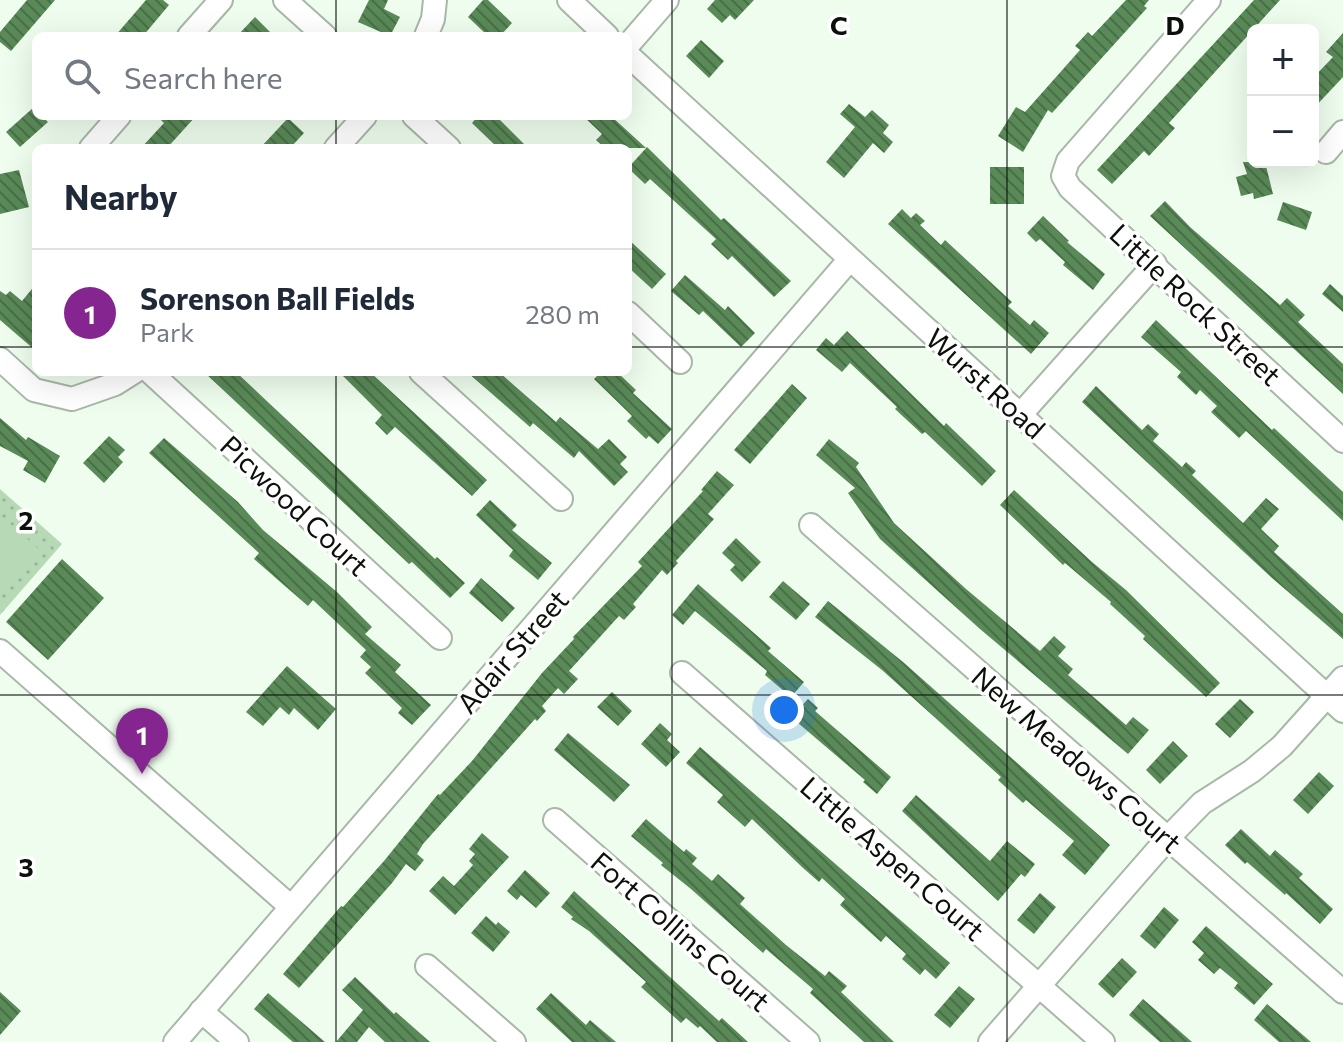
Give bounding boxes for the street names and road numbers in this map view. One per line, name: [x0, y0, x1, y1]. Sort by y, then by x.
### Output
street label: Little Rock Street: [1103, 216, 1289, 392]
street label: Wurst Road: [919, 321, 1053, 445]
street label: Picwood Court: [214, 428, 376, 582]
street label: Adair Street: [449, 582, 575, 720]
street label: New Meadows Court: [965, 659, 1189, 859]
street label: Little Aspen Court: [794, 769, 992, 947]
street label: Fort Collins Court: [585, 844, 777, 1018]

